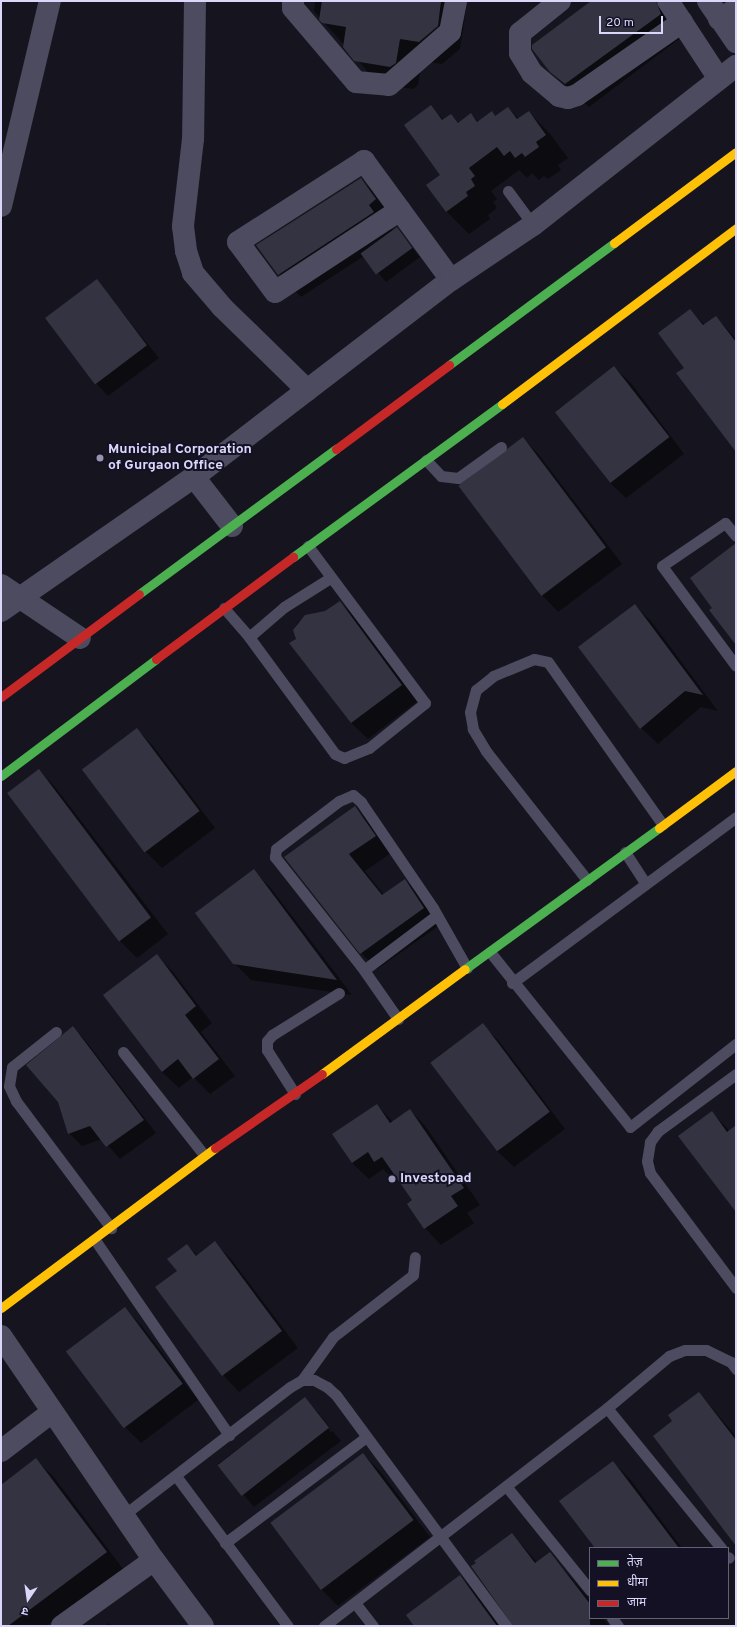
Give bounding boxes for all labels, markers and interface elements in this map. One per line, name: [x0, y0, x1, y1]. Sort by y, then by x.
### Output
scale bar: [601, 8, 665, 34]
text: 20 m: [606, 15, 634, 31]
place label: Municipal Corporation of Gurgaon Office: [108, 442, 252, 474]
marker: Municipal Corporation of Gurgaon Office: [95, 453, 105, 463]
place label: Investopad: [400, 1171, 472, 1187]
marker: Investopad: [387, 1174, 397, 1184]
legend: [589, 1547, 729, 1619]
text: तेज़: [627, 1555, 643, 1571]
text: धीमा: [627, 1575, 648, 1591]
north arrow: [8, 1579, 48, 1619]
text: जाम: [627, 1595, 646, 1611]
text: उ: [21, 1603, 30, 1618]

